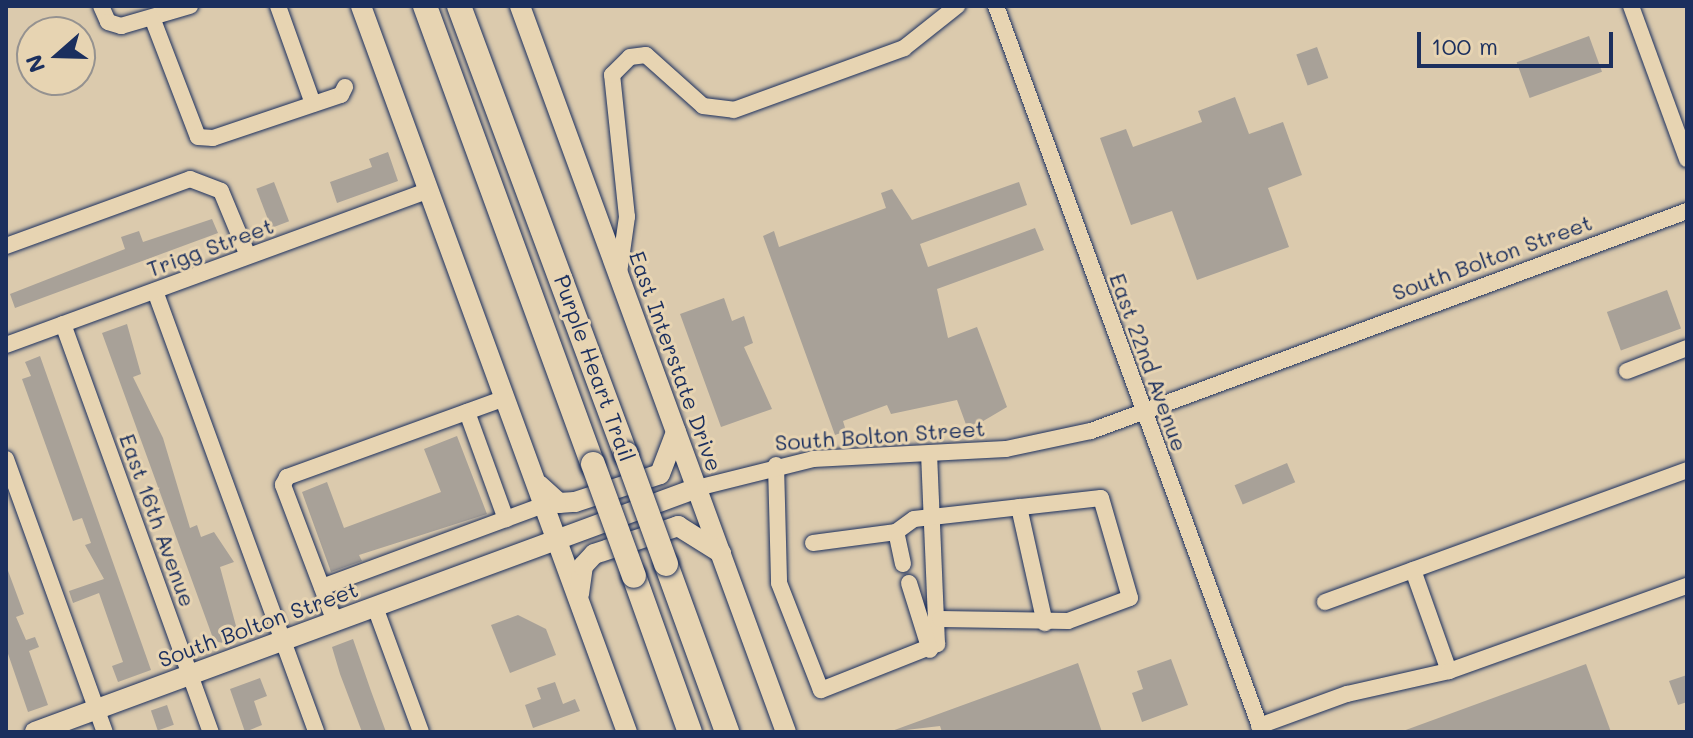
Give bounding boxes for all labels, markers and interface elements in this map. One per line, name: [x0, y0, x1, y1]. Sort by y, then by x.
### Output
north arrow: [16, 16, 96, 96]
scale bar: [1421, 16, 1617, 66]
text: 100 m: [1431, 30, 1498, 61]
text: N: [18, 51, 51, 77]
street label: South Bolton Street: [1388, 209, 1596, 305]
street label: Trigg Street: [143, 212, 277, 282]
street label: East Interstate Drive: [624, 247, 728, 475]
street label: East 22nd Avenue: [1105, 269, 1193, 455]
street label: Purple Heart Trail: [549, 271, 641, 465]
street label: South Bolton Street: [774, 414, 986, 456]
street label: East 16th Avenue: [114, 430, 202, 610]
street label: South Bolton Street: [154, 576, 362, 672]

